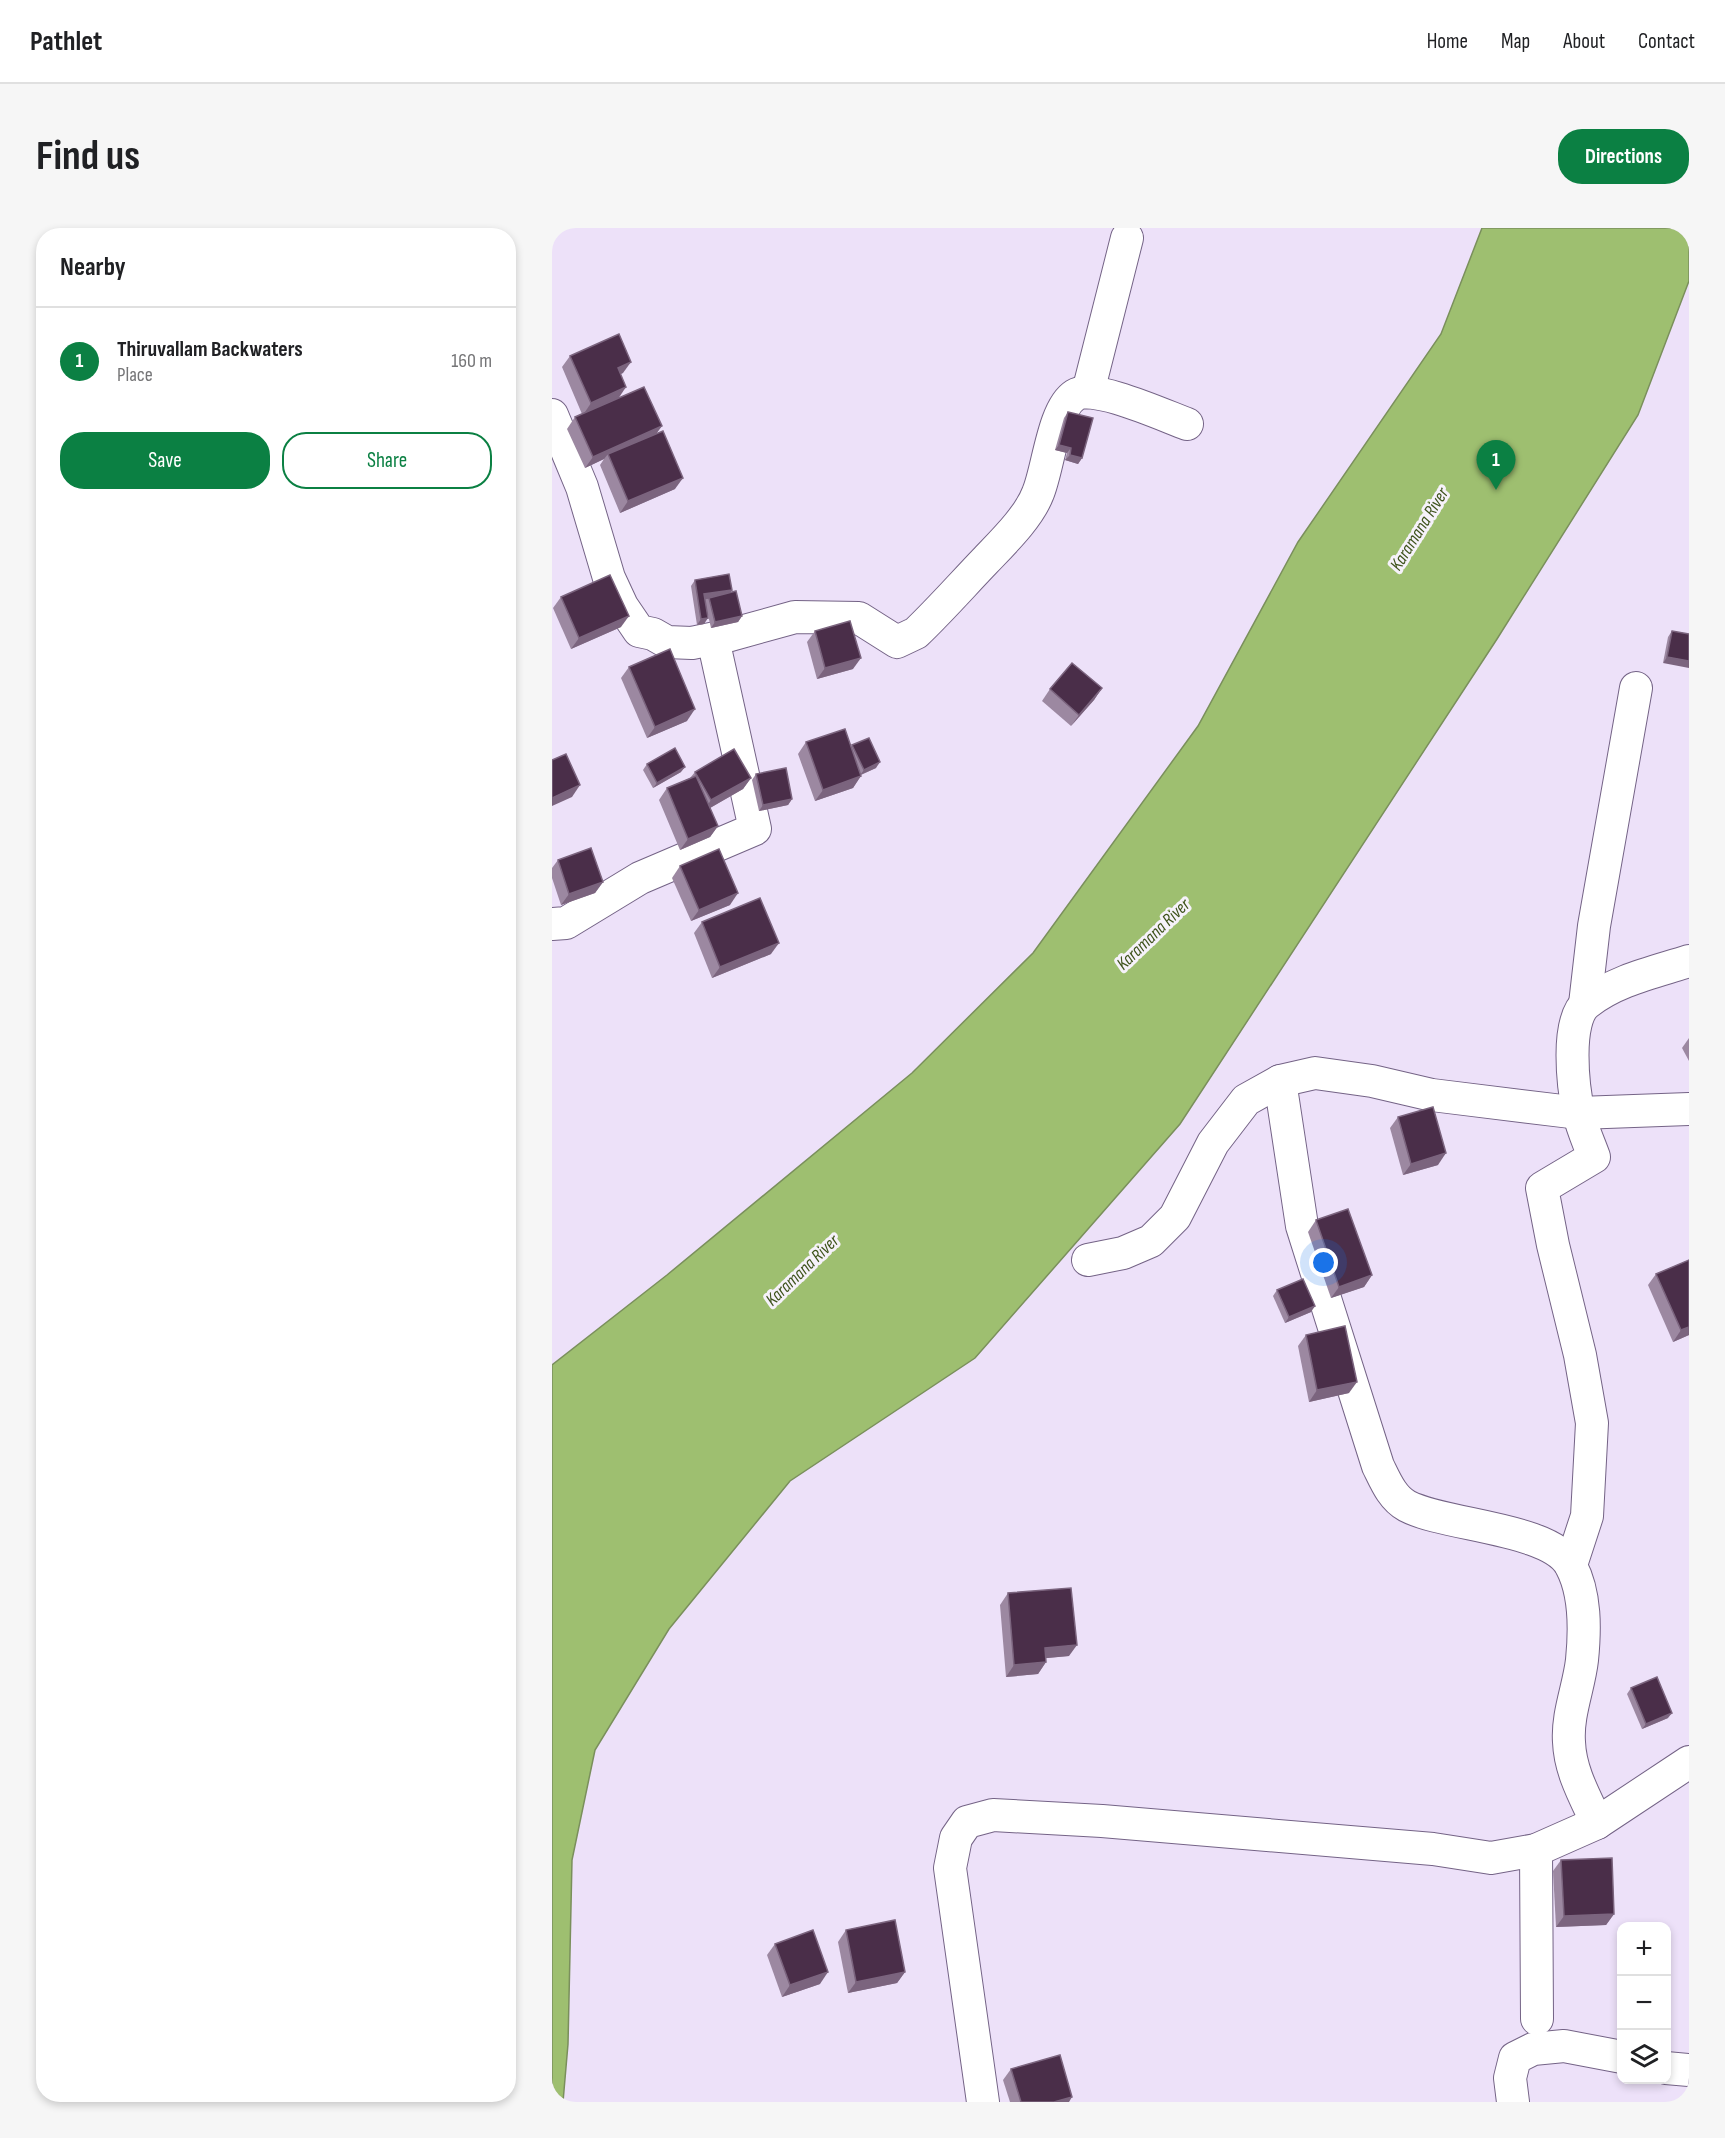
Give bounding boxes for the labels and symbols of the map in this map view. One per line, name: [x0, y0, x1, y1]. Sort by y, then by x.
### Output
pin: 1: [1476, 440, 1516, 490]
water label: Karamana River: [1386, 483, 1454, 574]
water label: Karamana River: [1112, 894, 1195, 974]
water label: Karamana River: [761, 1230, 844, 1310]
your location: [1309, 1248, 1338, 1277]

